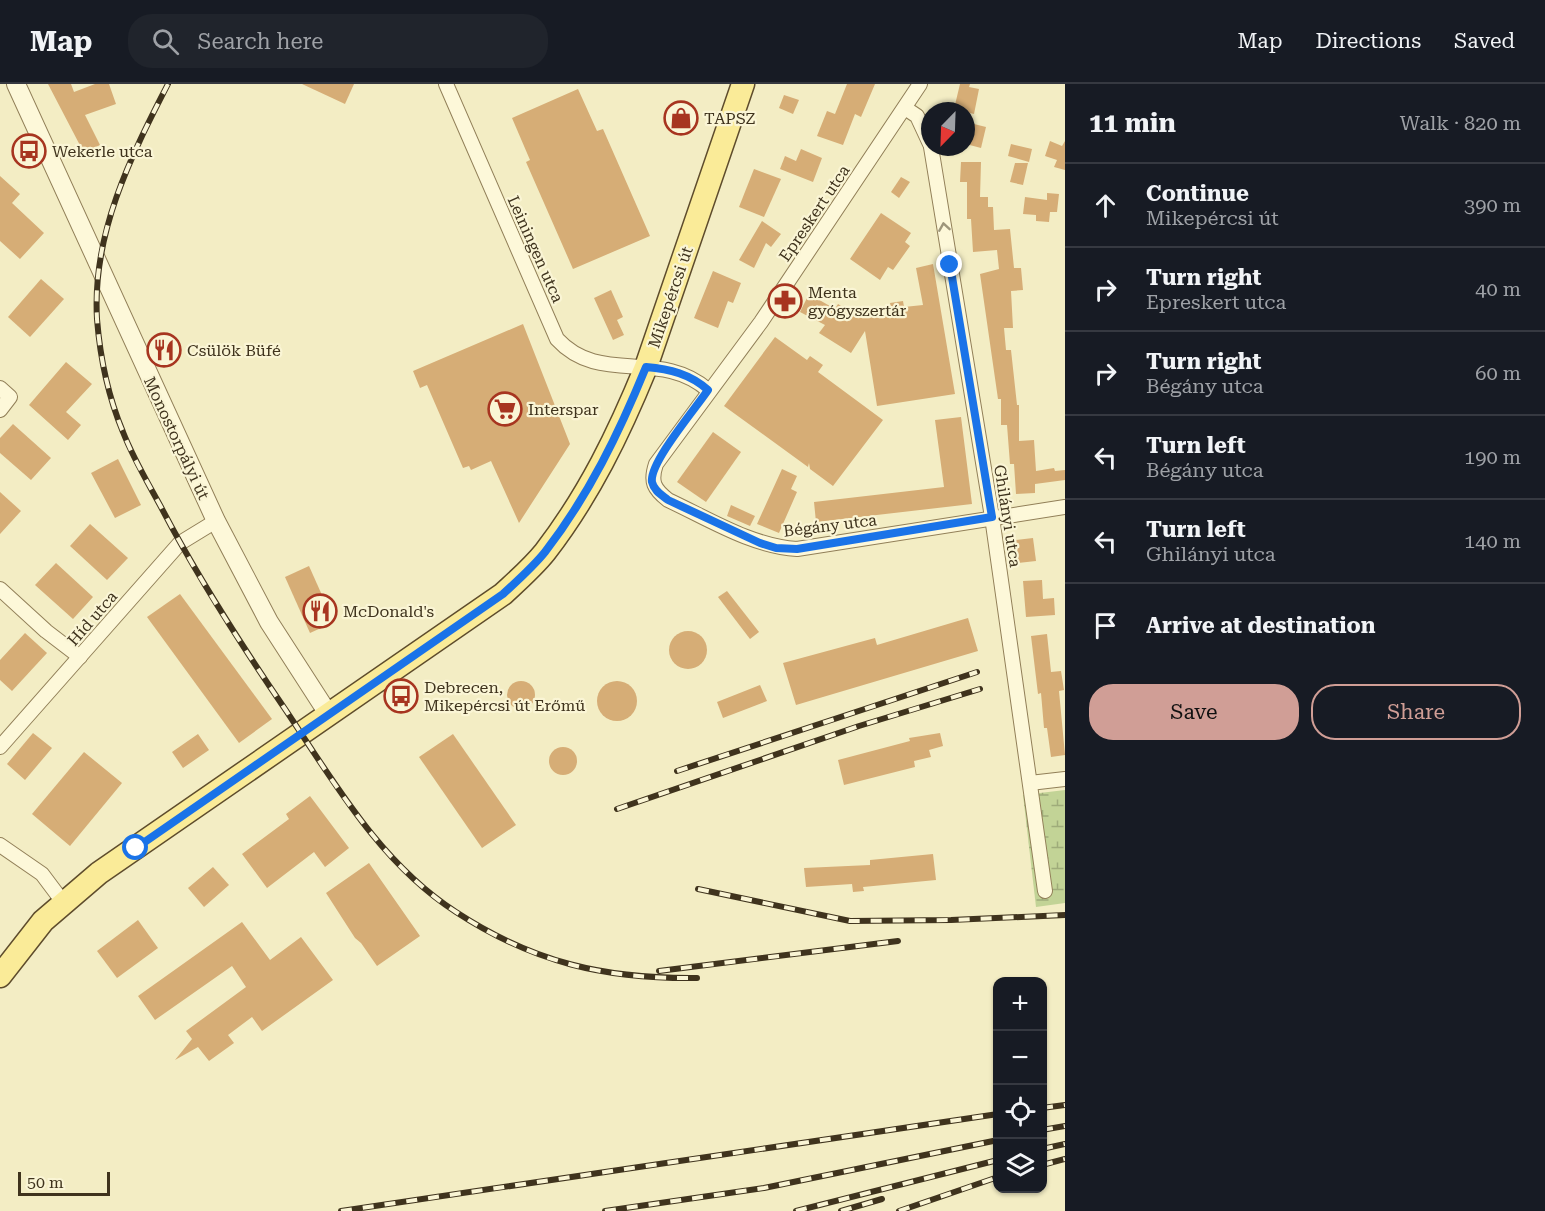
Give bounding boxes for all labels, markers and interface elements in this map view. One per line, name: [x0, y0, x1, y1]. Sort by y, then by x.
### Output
search box: [128, 14, 548, 68]
text: Map: [30, 25, 92, 58]
icon: search: [149, 25, 182, 58]
text: Search here: [197, 29, 323, 54]
text: Map: [1238, 29, 1282, 53]
text: Directions: [1315, 29, 1421, 53]
text: Saved: [1454, 29, 1515, 53]
shop icon: TAPSZ: [663, 100, 699, 136]
north arrow: [921, 102, 975, 156]
text: 11 min: [1089, 108, 1176, 138]
place label: TAPSZ: [704, 109, 755, 128]
text: Walk · 820 m: [1400, 111, 1521, 135]
bus stop icon: Wekerle utca: [11, 133, 47, 169]
place label: Wekerle utca: [52, 142, 153, 161]
street label: Epreskert utca: [775, 161, 854, 265]
text: Continue: [1146, 181, 1249, 206]
icon: ahead: [1089, 189, 1122, 222]
street label: Leiningen utca: [504, 193, 568, 306]
text: 390 m: [1464, 193, 1521, 217]
text: Mikepércsi út: [1146, 206, 1279, 230]
one-way arrow: [938, 222, 950, 231]
street label: Mikepércsi út: [644, 244, 697, 350]
route end: [936, 251, 962, 277]
text: Turn right: [1146, 265, 1261, 290]
icon: right: [1089, 273, 1122, 306]
text: 40 m: [1475, 277, 1521, 301]
pharmacy icon: Menta gyógyszertár: [767, 283, 803, 319]
place label: Menta gyógyszertár: [808, 283, 907, 320]
text: Epreskert utca: [1146, 290, 1286, 314]
restaurant icon: Csülök Büfé: [146, 332, 182, 368]
place label: Csülök Büfé: [187, 341, 281, 360]
text: Turn right: [1146, 349, 1261, 374]
icon: right: [1089, 357, 1122, 390]
text: 60 m: [1475, 361, 1521, 385]
street label: Monostorpályi út: [140, 374, 213, 503]
text: Bégány utca: [1146, 374, 1264, 398]
supermarket icon: Interspar: [487, 391, 523, 427]
place label: Interspar: [528, 400, 599, 419]
text: Turn left: [1146, 433, 1246, 458]
icon: left: [1089, 441, 1122, 474]
text: 190 m: [1464, 445, 1521, 469]
text: Bégány utca: [1146, 458, 1264, 482]
street label: Ghilányi utca: [990, 463, 1025, 569]
street label: Bégány utca: [782, 510, 878, 541]
text: Turn left: [1146, 517, 1246, 542]
icon: left: [1089, 525, 1122, 558]
text: 140 m: [1464, 529, 1521, 553]
text: Ghilányi utca: [1146, 542, 1276, 566]
street label: Híd utca: [64, 587, 121, 650]
restaurant icon: McDonald's: [302, 593, 338, 629]
place label: McDonald's: [343, 602, 435, 621]
icon: arrive: [1089, 609, 1122, 642]
text: Arrive at destination: [1146, 613, 1375, 638]
bus stop icon: Debrecen, Mikepércsi út Erőmű: [383, 678, 419, 714]
place label: Debrecen, Mikepércsi út Erőmű: [424, 678, 585, 715]
button: Save: [1089, 684, 1299, 740]
button: Share: [1311, 684, 1521, 740]
route start: [122, 834, 148, 860]
map controls: [993, 977, 1047, 1193]
button: +: [993, 977, 1047, 1031]
button: −: [993, 1031, 1047, 1085]
button: locate: [993, 1085, 1047, 1139]
button: layers: [993, 1139, 1047, 1193]
scale bar: [18, 1169, 110, 1196]
text: 50 m: [27, 1173, 64, 1192]

